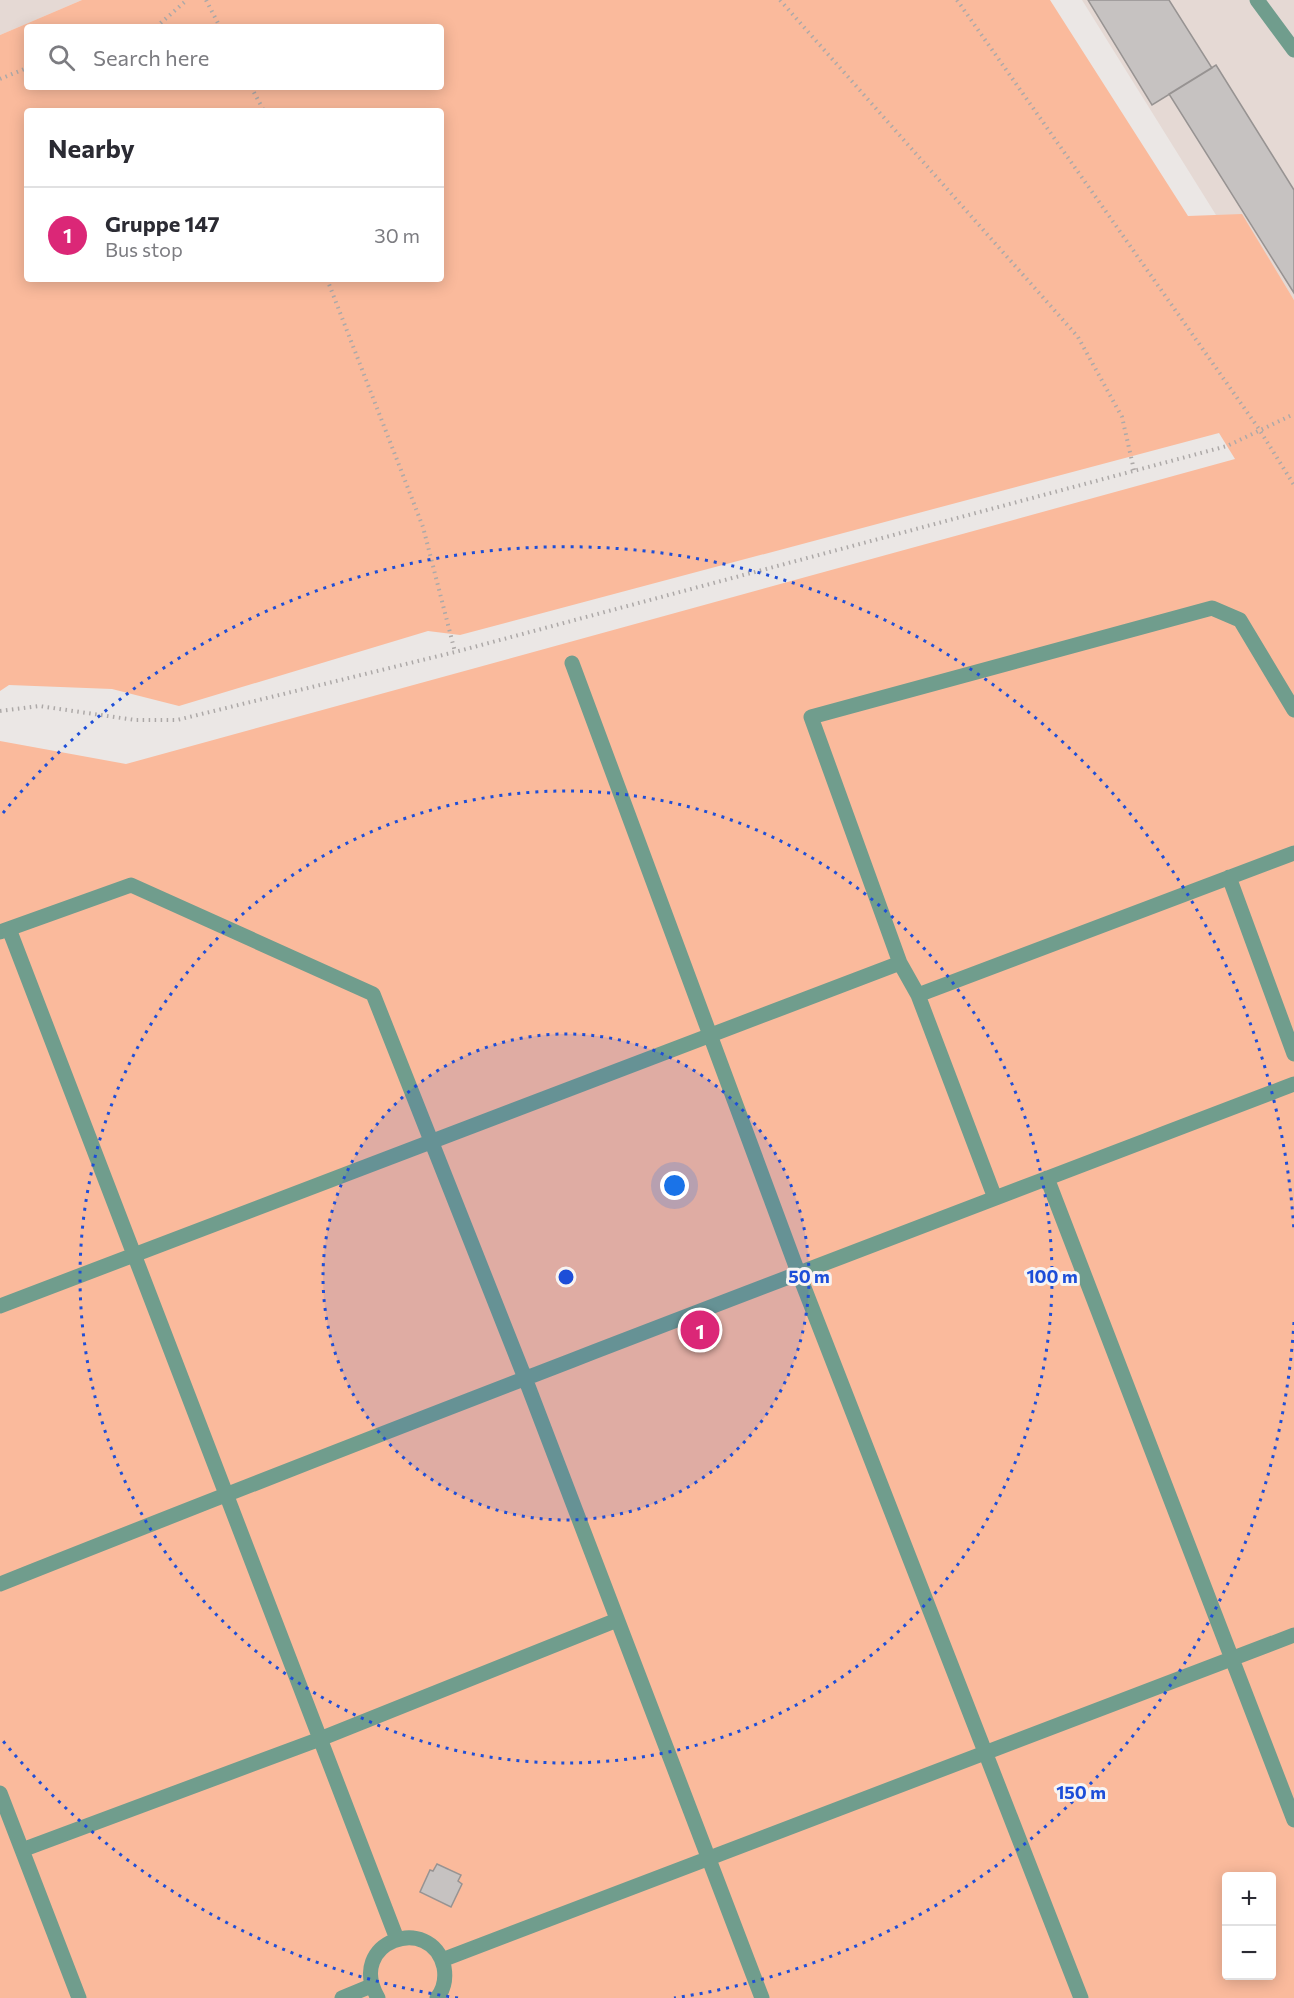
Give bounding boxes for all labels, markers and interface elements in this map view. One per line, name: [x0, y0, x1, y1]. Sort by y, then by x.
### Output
search box: [24, 24, 444, 90]
icon: search: [45, 41, 78, 74]
text: Search here: [93, 44, 209, 71]
text: Nearby: [48, 132, 135, 163]
text: Gruppe 147: [105, 210, 220, 237]
text: 1: [63, 223, 72, 247]
text: 30 m: [374, 223, 420, 247]
text: Bus stop: [105, 237, 183, 261]
your location: [660, 1171, 689, 1200]
text: 50 m: [788, 1265, 830, 1287]
text: 100 m: [1026, 1265, 1078, 1287]
centre of rings: [556, 1267, 576, 1287]
pin: 1: [680, 1308, 720, 1352]
text: 150 m: [1056, 1781, 1106, 1803]
map controls: [1222, 1872, 1276, 1980]
button: +: [1222, 1872, 1276, 1926]
button: −: [1222, 1926, 1276, 1980]

